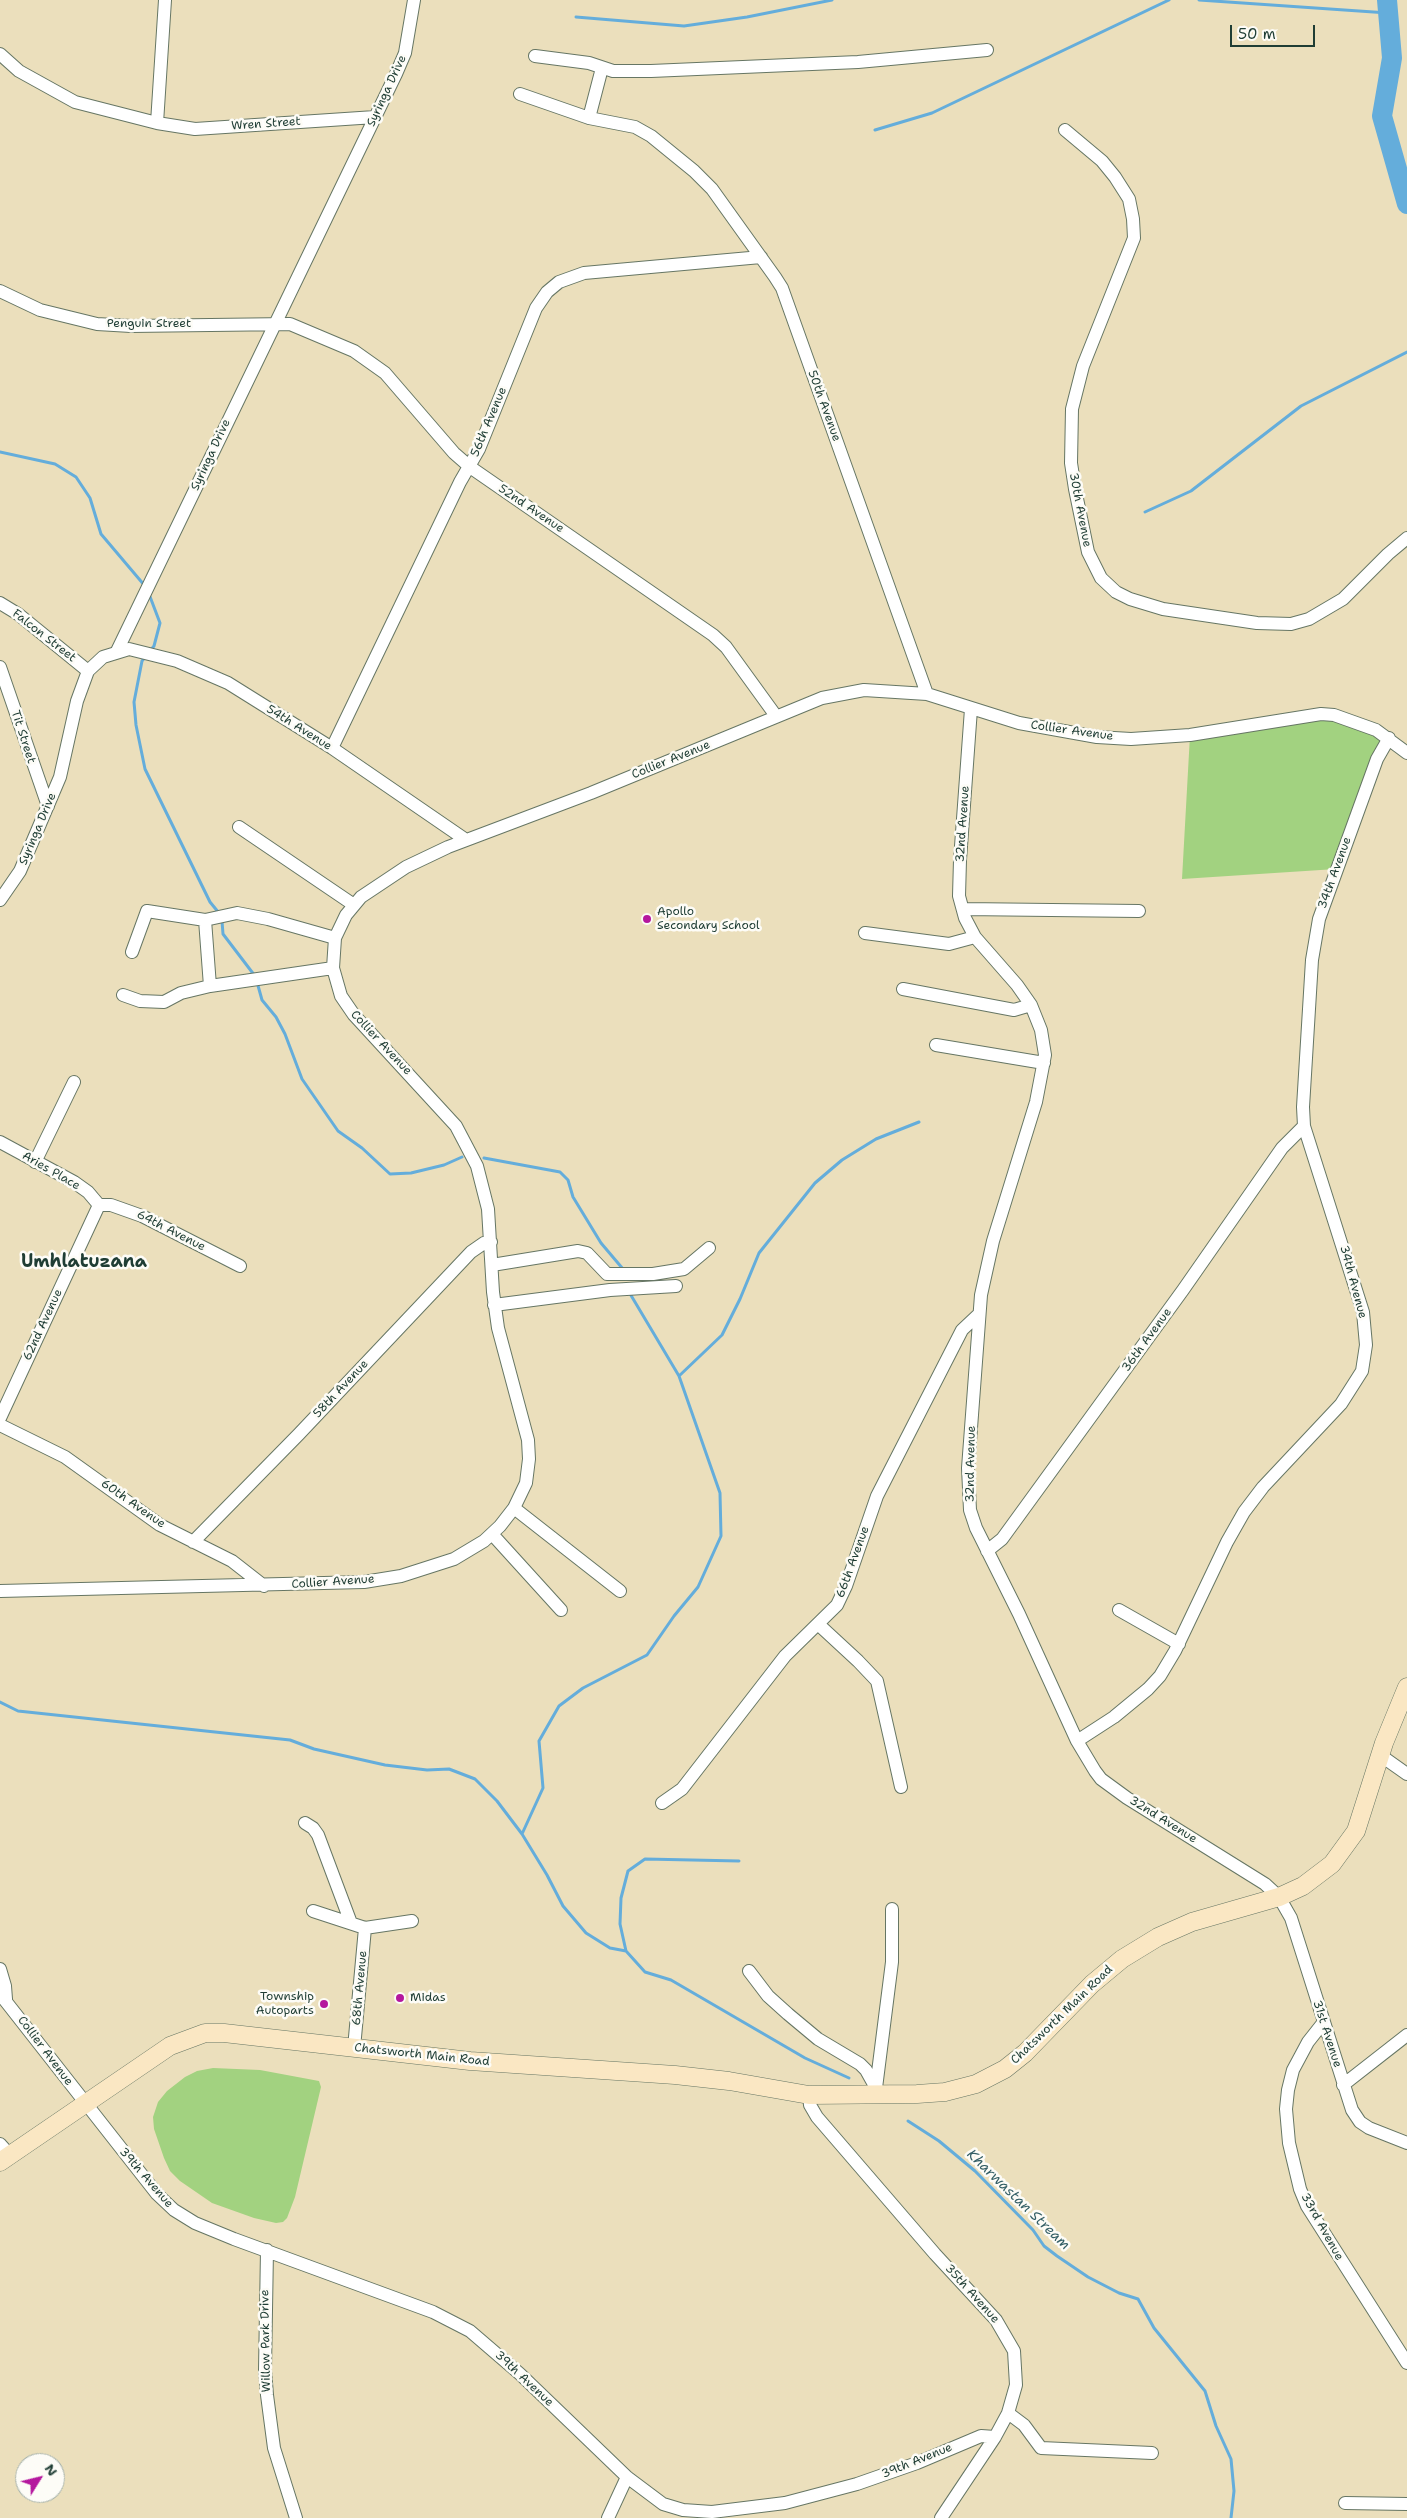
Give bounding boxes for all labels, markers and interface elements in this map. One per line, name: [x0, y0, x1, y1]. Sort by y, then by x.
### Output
scale bar: [1232, 15, 1317, 47]
text: 50 m: [1238, 24, 1276, 44]
street label: Syringa Drive: [364, 53, 410, 129]
street label: Wren Street: [231, 114, 301, 134]
street label: Penguin Street: [107, 317, 191, 331]
street label: 50th Avenue: [804, 368, 844, 444]
street label: 56th Avenue: [468, 385, 510, 459]
street label: Syringa Drive: [188, 417, 234, 493]
street label: 30th Avenue: [1066, 472, 1094, 548]
street label: 52nd Avenue: [495, 482, 567, 536]
street label: Falcon Street: [9, 607, 79, 665]
street label: 54th Avenue: [264, 702, 334, 754]
street label: Tit Street: [8, 709, 38, 765]
street label: Collier Avenue: [1030, 718, 1114, 744]
street label: Collier Avenue: [630, 738, 712, 782]
street label: 32nd Avenue: [953, 785, 973, 863]
street label: Syringa Drive: [16, 791, 60, 867]
street label: 34th Avenue: [1315, 835, 1355, 911]
place label: Apollo Secondary School: [657, 905, 760, 933]
marker: Apollo Secondary School: [641, 913, 653, 925]
street label: Collier Avenue: [347, 1008, 415, 1078]
street label: Aries Place: [20, 1149, 82, 1193]
street label: 64th Avenue: [134, 1208, 208, 1254]
street label: 34th Avenue: [1336, 1244, 1370, 1320]
district label: Umhlatuzana: [21, 1251, 147, 1273]
street label: 62nd Avenue: [20, 1287, 66, 1363]
street label: 36th Avenue: [1119, 1305, 1175, 1375]
street label: 58th Avenue: [310, 1357, 372, 1421]
street label: 32nd Avenue: [963, 1425, 979, 1503]
street label: 60th Avenue: [98, 1476, 168, 1532]
street label: 66th Avenue: [833, 1524, 873, 1600]
street label: Collier Avenue: [291, 1572, 375, 1592]
street label: 32nd Avenue: [1127, 1794, 1199, 1846]
street label: 68th Avenue: [350, 1950, 370, 2026]
street label: Chatsworth Main Road: [1008, 1963, 1116, 2067]
place label: Township Autoparts: [256, 1990, 314, 2018]
place label: Midas: [410, 1991, 446, 2005]
marker: Midas: [394, 1992, 406, 2004]
marker: Township Autoparts: [318, 1998, 330, 2010]
street label: 31st Avenue: [1309, 1999, 1345, 2069]
street label: Collier Avenue: [14, 2013, 76, 2089]
street label: Chatsworth Main Road: [354, 2041, 490, 2069]
street label: 39th Avenue: [116, 2145, 176, 2211]
water label: Kharwastan Stream: [963, 2146, 1073, 2254]
street label: 33rd Avenue: [1298, 2191, 1346, 2263]
street label: 35th Avenue: [942, 2262, 1002, 2326]
street label: Willow Park Drive: [258, 2290, 274, 2392]
street label: 39th Avenue: [492, 2348, 556, 2410]
street label: 39th Avenue: [880, 2440, 954, 2482]
north arrow: [15, 2453, 65, 2503]
text: N: [41, 2460, 62, 2480]

